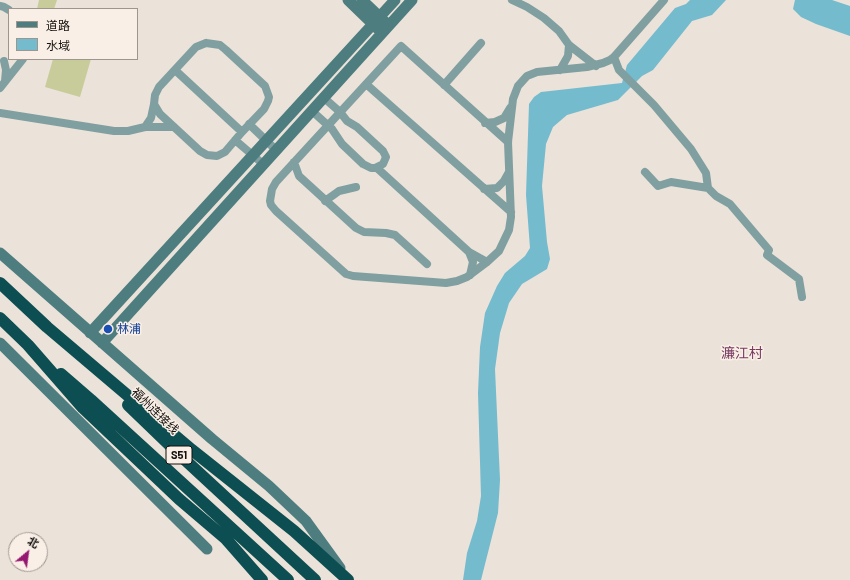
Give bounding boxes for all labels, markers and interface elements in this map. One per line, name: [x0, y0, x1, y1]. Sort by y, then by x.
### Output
legend: [8, 8, 138, 60]
text: 道路: [46, 18, 70, 32]
text: 水域: [46, 38, 70, 52]
place label: 林浦: [117, 322, 141, 336]
marker: 林浦: [102, 323, 114, 335]
district label: 濂江村: [721, 345, 763, 361]
street label: 福州连接线: [128, 385, 182, 437]
road number: S51: [166, 446, 192, 464]
north arrow: [8, 532, 48, 572]
text: 北: [26, 534, 42, 550]

